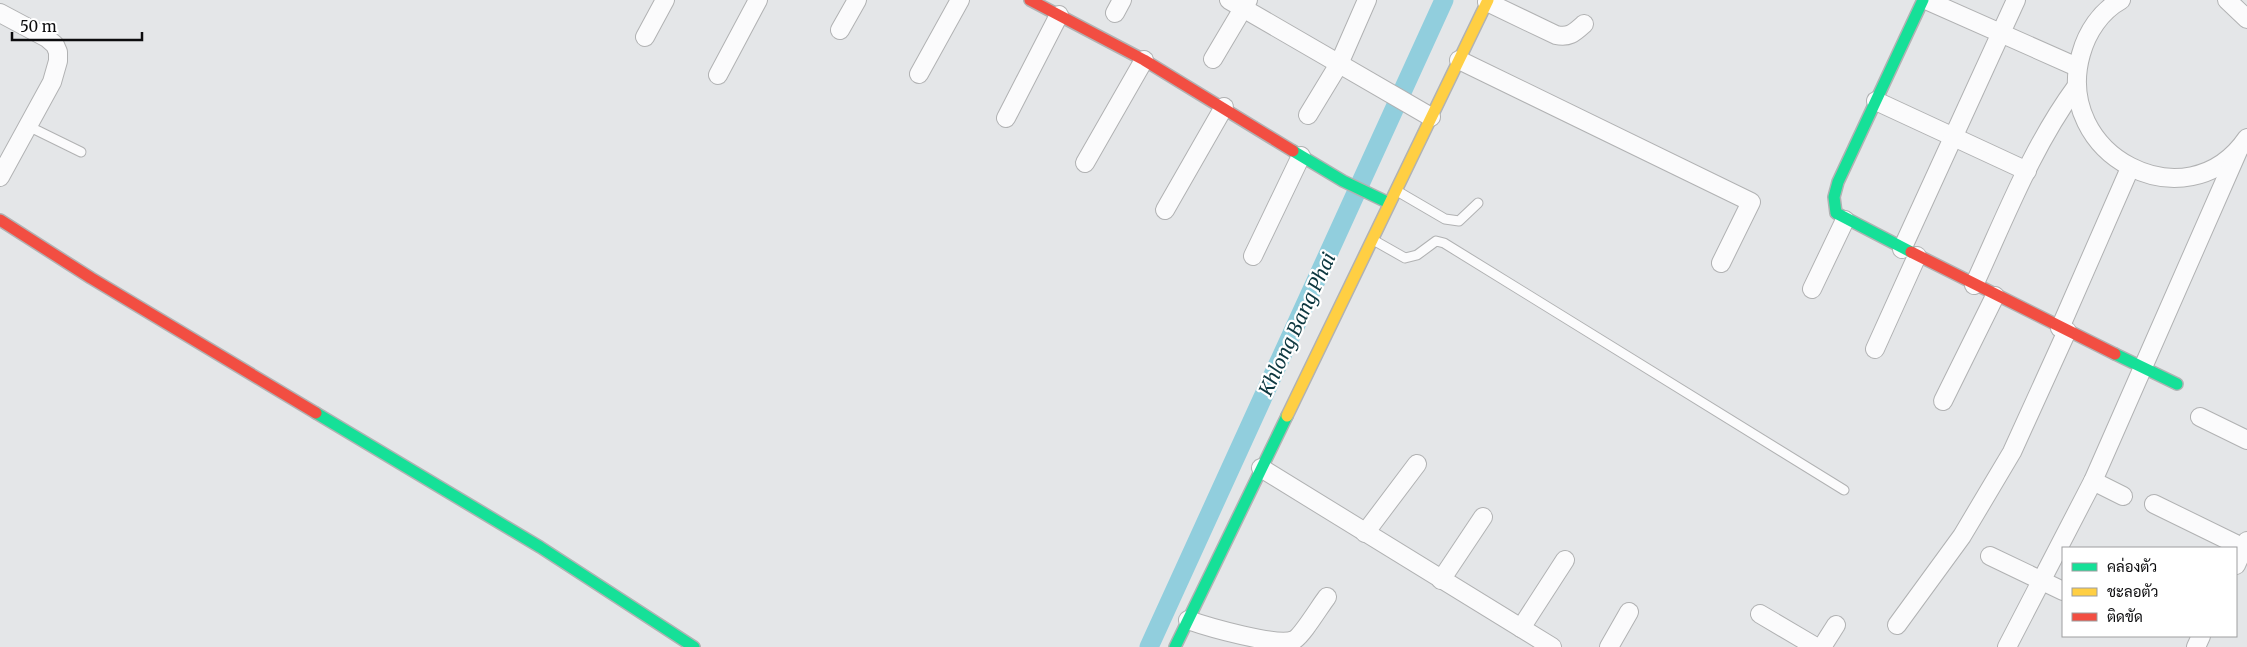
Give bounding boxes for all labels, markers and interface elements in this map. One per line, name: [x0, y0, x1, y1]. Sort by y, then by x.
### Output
scale bar: [12, 10, 142, 42]
text: 50 m: [20, 17, 57, 36]
water label: Khlong Bang Phai: [1253, 249, 1341, 400]
legend: [2062, 547, 2237, 637]
text: คล่องตัว: [2107, 557, 2157, 576]
text: ชะลอตัว: [2107, 582, 2158, 601]
text: ติดขัด: [2107, 607, 2143, 626]

